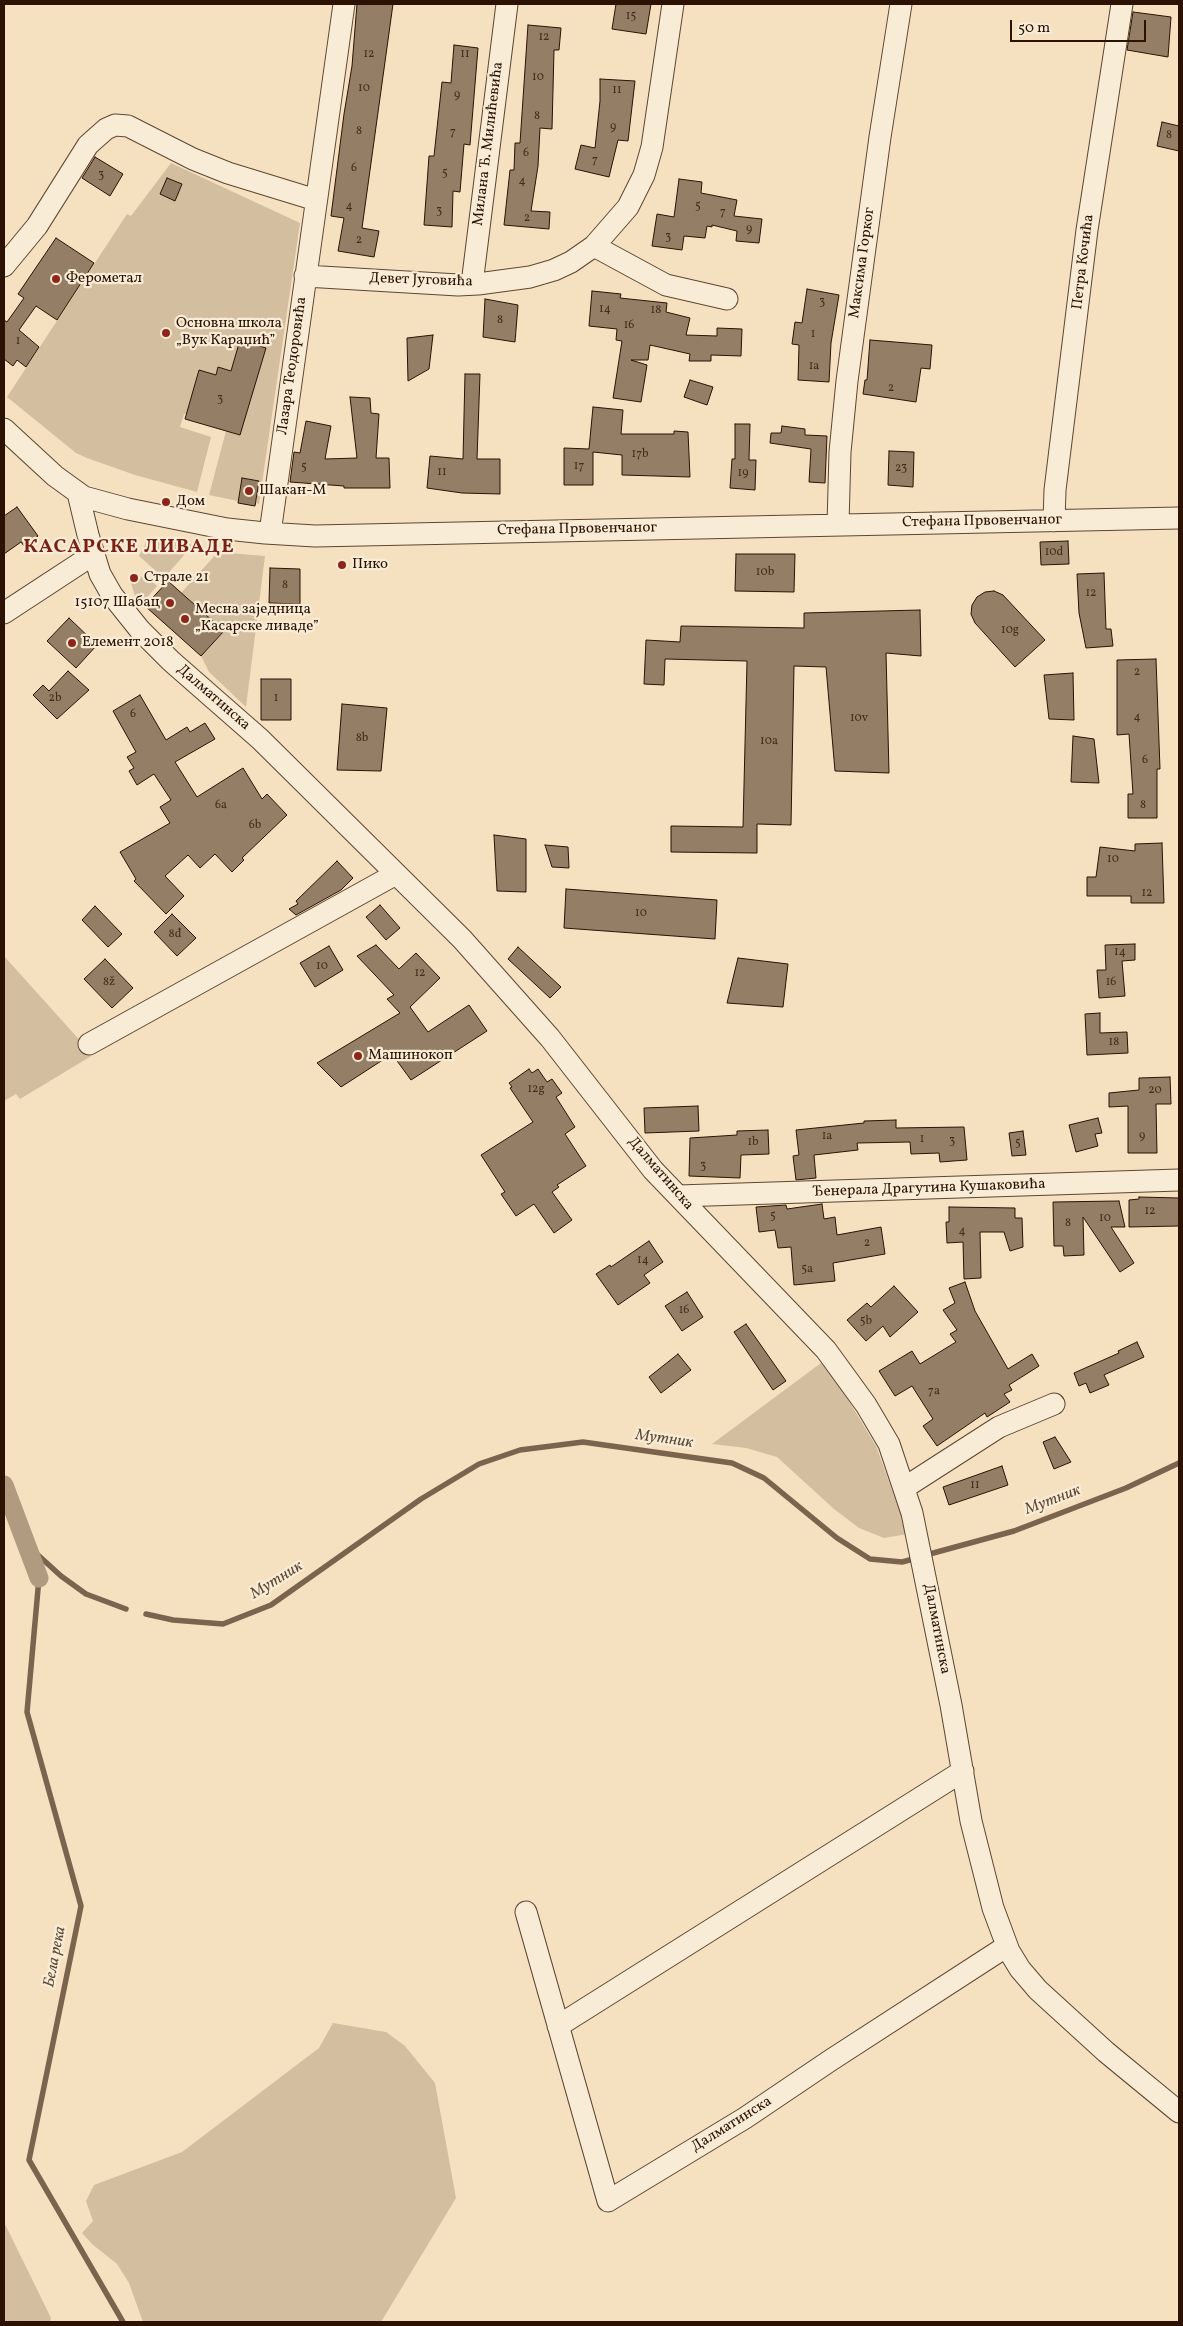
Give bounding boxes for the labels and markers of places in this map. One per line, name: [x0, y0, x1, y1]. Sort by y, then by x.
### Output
place label: Ферометал: [66, 270, 142, 288]
marker: Ферометал: [50, 273, 62, 285]
place label: Основна школа „Вук Караџић”: [176, 315, 282, 350]
marker: Основна школа „Вук Караџић”: [160, 327, 172, 339]
place label: Шакан-М: [259, 482, 326, 500]
marker: Шакан-М: [243, 485, 255, 497]
place label: Дом: [176, 493, 205, 511]
marker: Дом: [160, 496, 172, 508]
place label: Пико: [352, 556, 388, 574]
marker: Пико: [336, 559, 348, 571]
place label: Страле 21: [144, 569, 209, 587]
marker: Страле 21: [128, 572, 140, 584]
place label: 15107 Шабац: [75, 594, 160, 612]
marker: 15107 Шабац: [164, 597, 176, 609]
place label: Месна заједница „Касарске ливаде”: [195, 601, 319, 636]
marker: Месна заједница „Касарске ливаде”: [179, 613, 191, 625]
place label: Елемент 2018: [82, 634, 174, 652]
marker: Елемент 2018: [66, 637, 78, 649]
place label: Машинокоп: [368, 1047, 453, 1065]
marker: Машинокоп: [352, 1050, 364, 1062]

